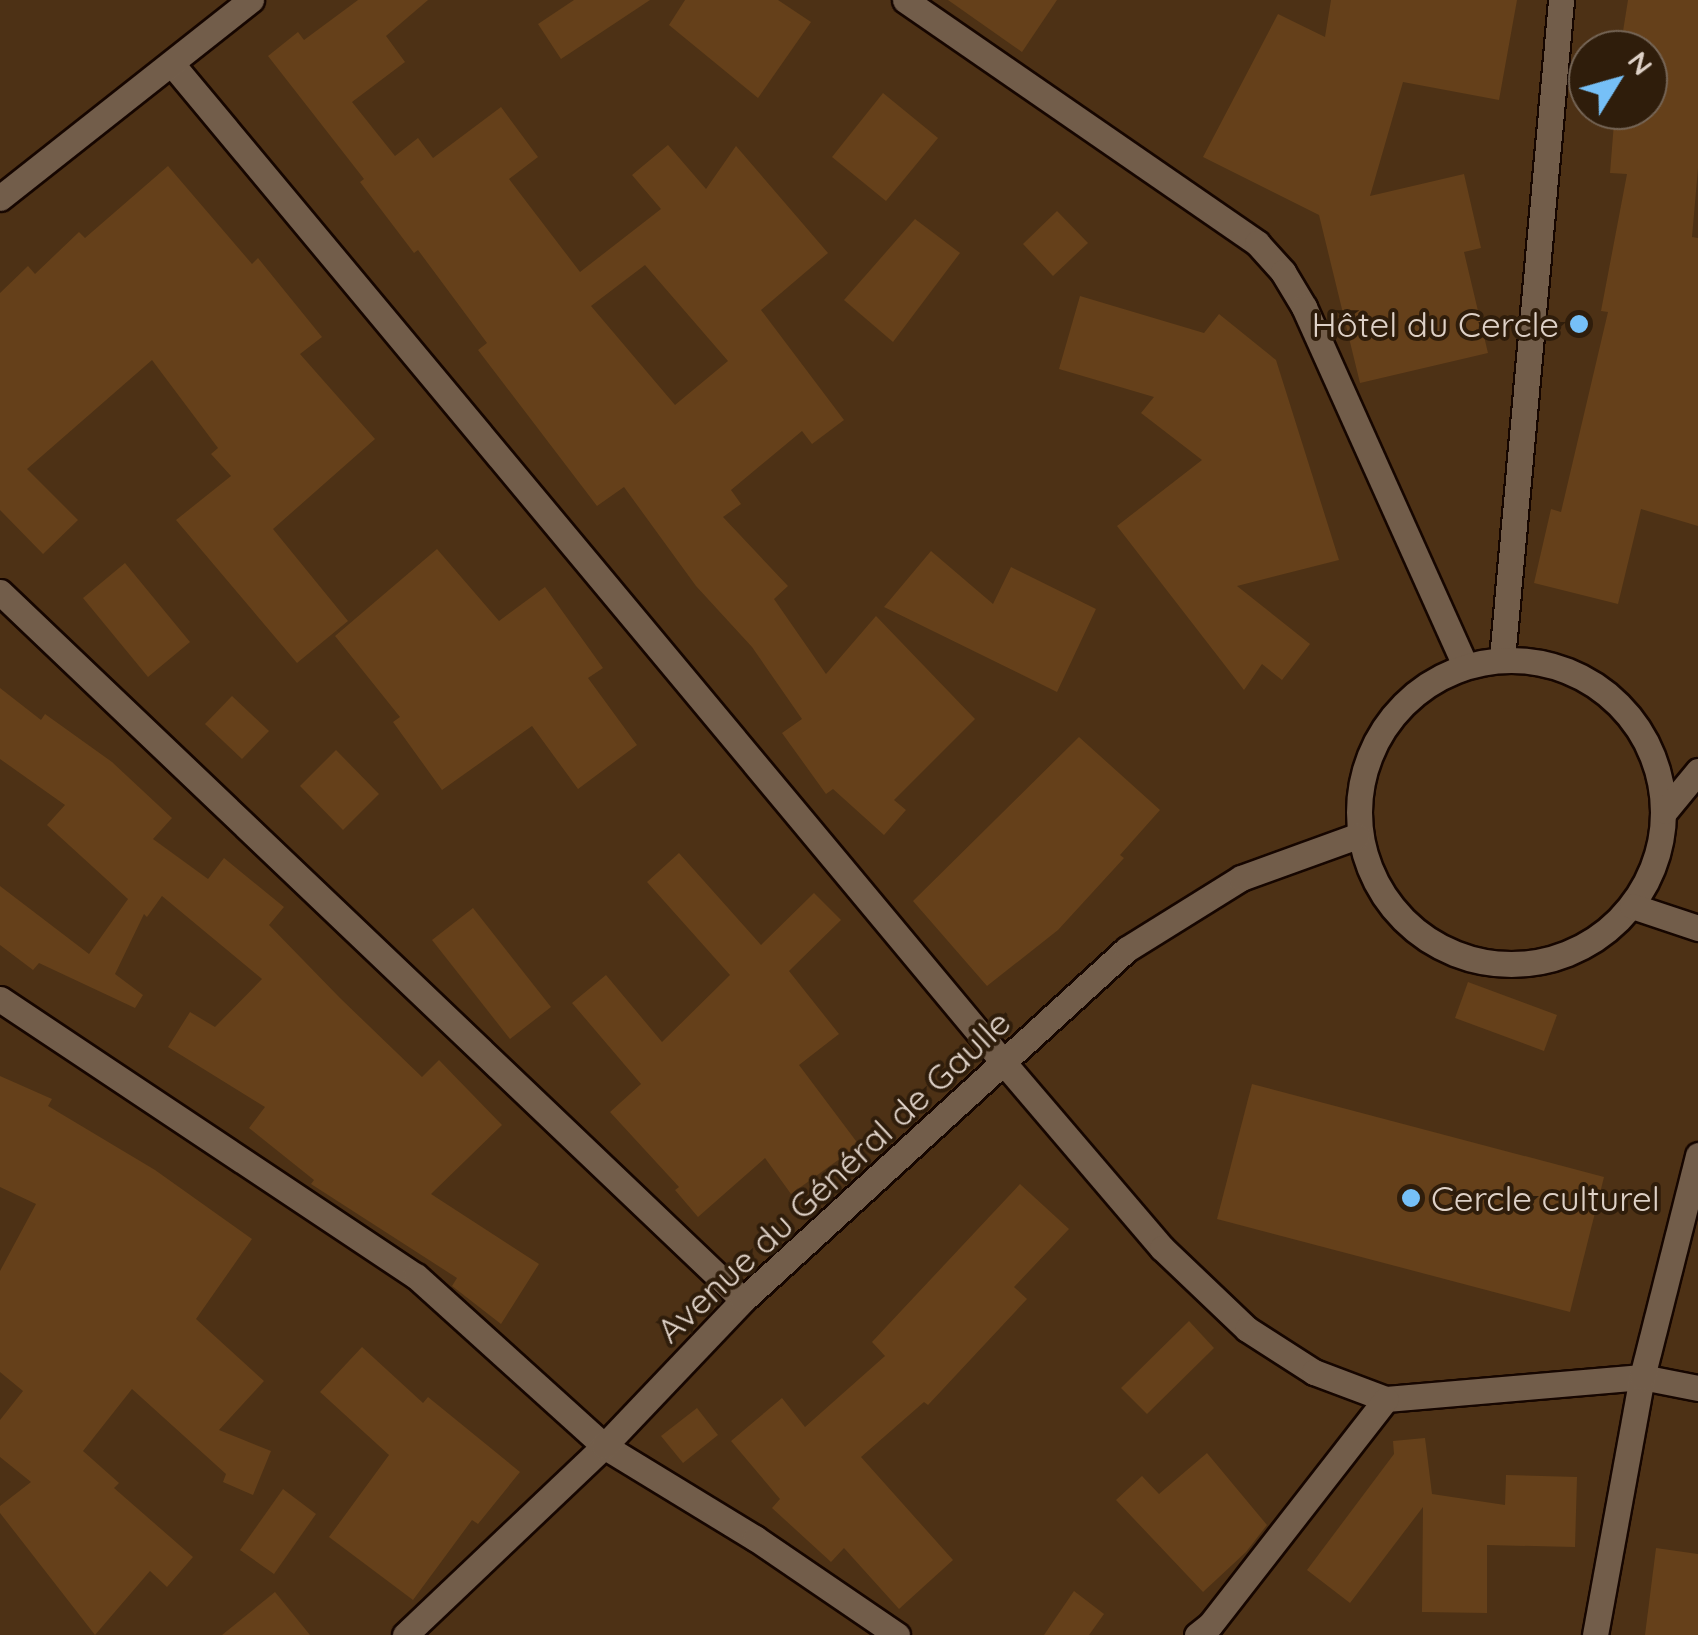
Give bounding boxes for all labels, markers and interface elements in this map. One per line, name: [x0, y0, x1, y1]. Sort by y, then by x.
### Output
north arrow: [1568, 30, 1668, 130]
text: N: [1621, 44, 1661, 82]
place label: Hôtel du Cercle: [1311, 303, 1559, 345]
marker: Hôtel du Cercle: [1568, 313, 1590, 335]
street label: Avenue du Général de Gaulle: [647, 1001, 1019, 1351]
place label: Cercle culturel: [1431, 1177, 1660, 1219]
marker: Cercle culturel: [1400, 1187, 1422, 1209]

